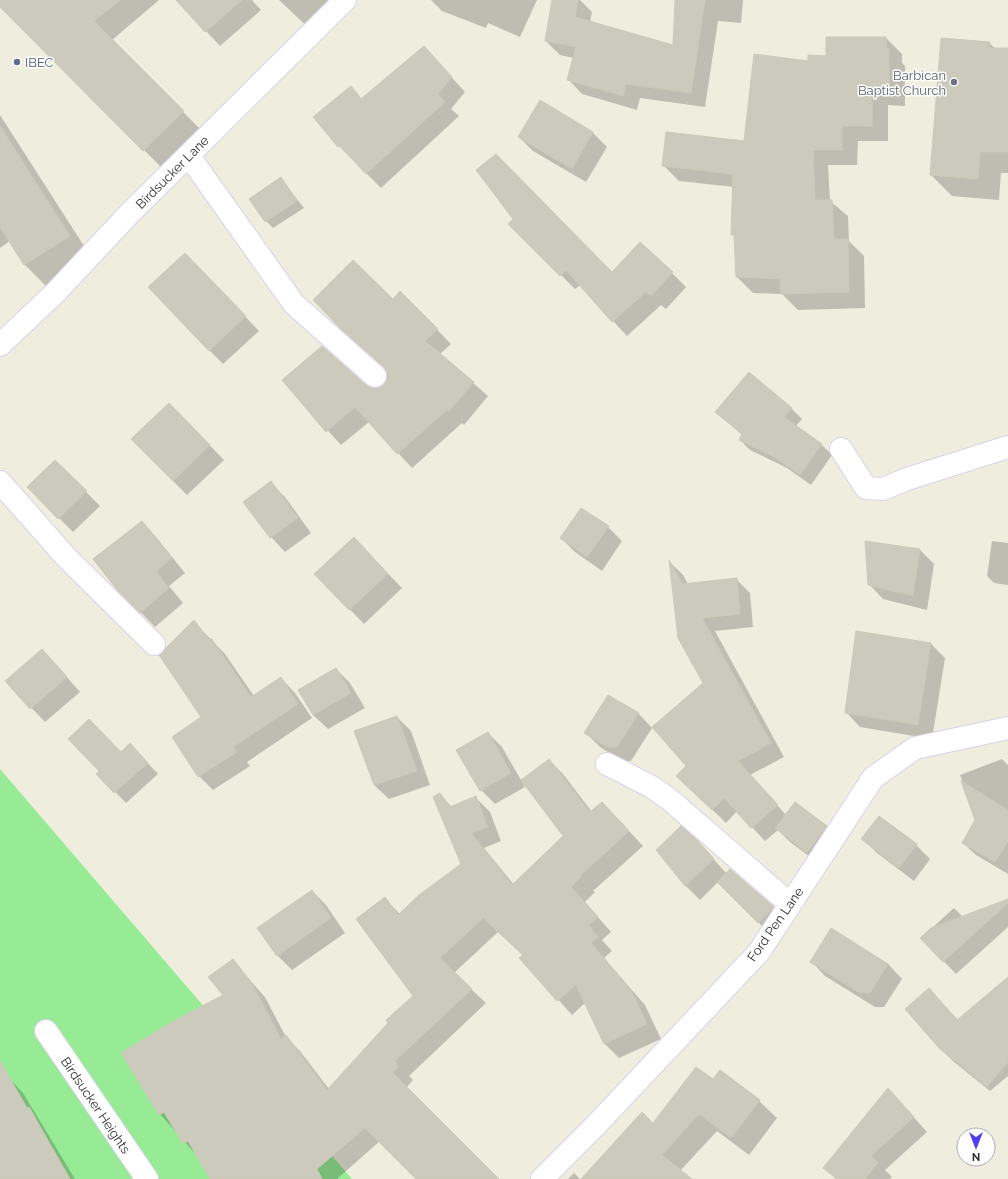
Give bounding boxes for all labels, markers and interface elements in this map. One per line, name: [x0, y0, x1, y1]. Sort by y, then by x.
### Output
place label: IBEC: [25, 55, 54, 70]
marker: IBEC: [12, 57, 22, 67]
place label: Barbican Baptist Church: [858, 68, 946, 98]
marker: Barbican Baptist Church: [949, 77, 959, 87]
street label: Birdsucker Lane: [133, 133, 212, 212]
street label: Ford Pen Lane: [744, 884, 807, 964]
street label: Birdsucker Heights: [58, 1054, 133, 1156]
north arrow: [956, 1127, 996, 1167]
text: N: [972, 1150, 980, 1163]

